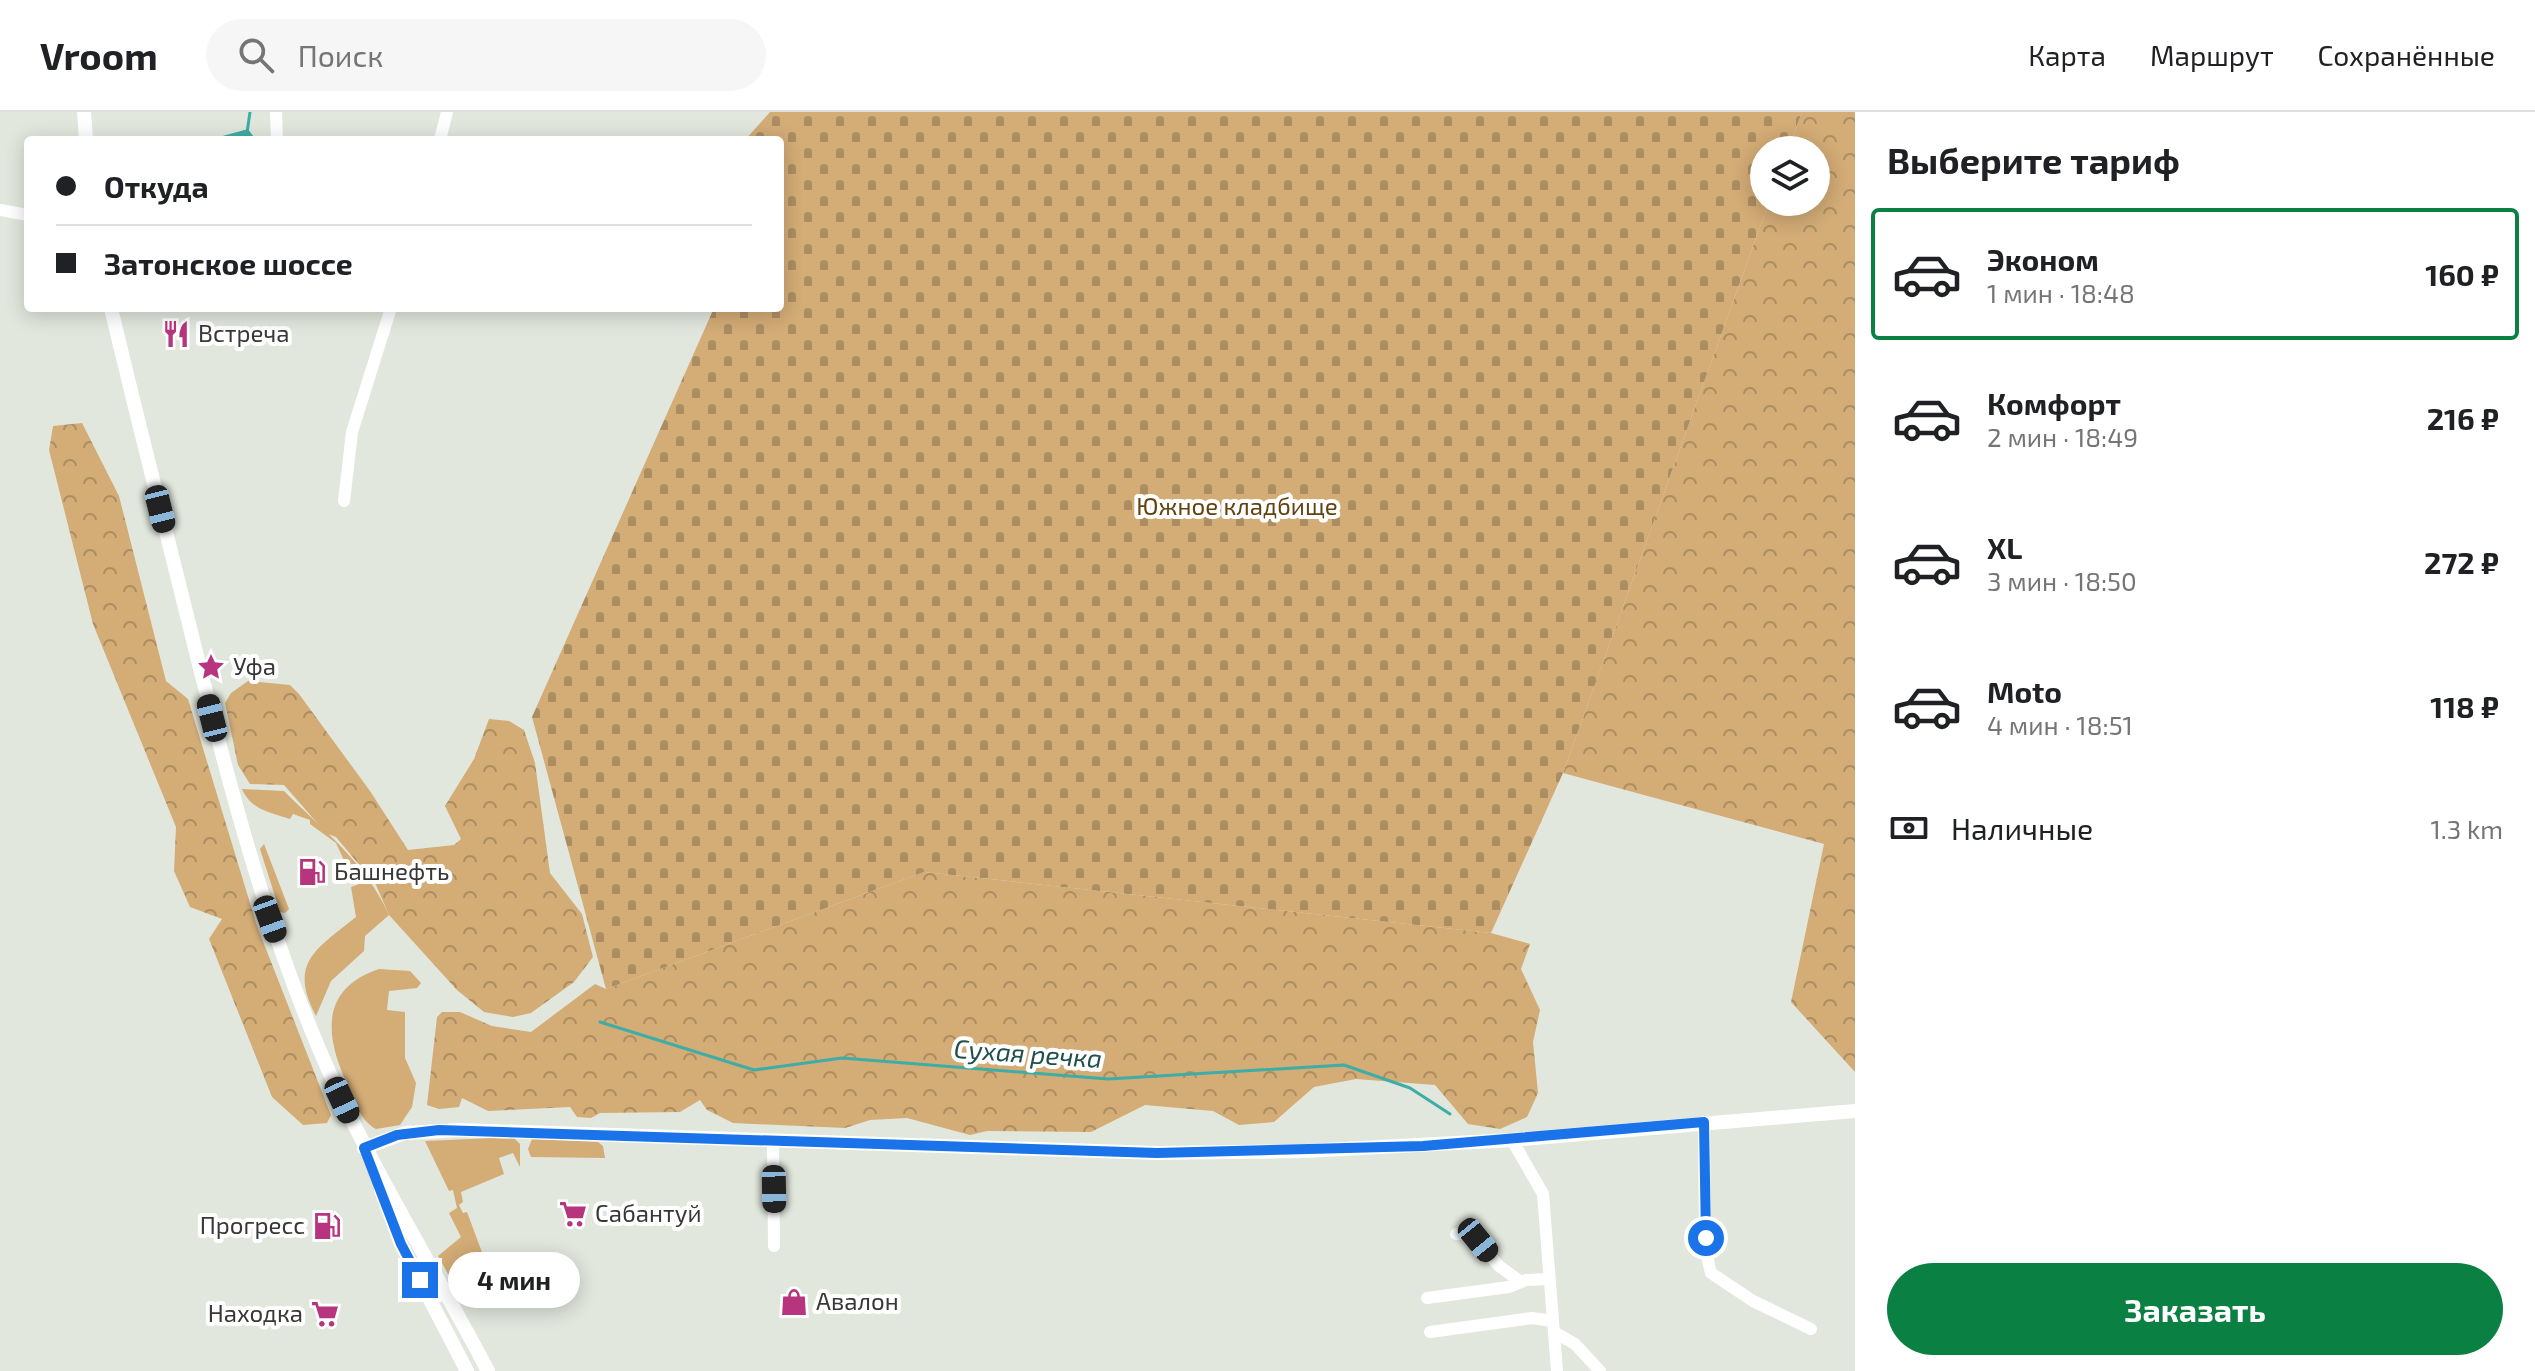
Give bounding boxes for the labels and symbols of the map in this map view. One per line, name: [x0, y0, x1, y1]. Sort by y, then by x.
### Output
place label: Встреча: [198, 318, 289, 347]
restaurant icon: Встреча: [161, 319, 191, 349]
car: [143, 483, 177, 535]
park label: Южное кладбище: [1136, 491, 1338, 520]
place label: Уфа: [233, 651, 276, 680]
place icon: Уфа: [196, 652, 226, 682]
car: [195, 692, 229, 744]
place label: Башнефть: [334, 856, 449, 885]
fuel station icon: Башнефть: [297, 857, 327, 887]
car: [251, 892, 289, 946]
water label: Сухая речка: [953, 1032, 1103, 1073]
car: [321, 1073, 363, 1127]
car: [762, 1165, 786, 1213]
place label: Сабантуй: [595, 1198, 702, 1228]
supermarket icon: Сабантуй: [558, 1199, 588, 1229]
place label: Прогресс: [200, 1210, 305, 1239]
fuel station icon: Прогресс: [312, 1211, 342, 1241]
car: [1454, 1214, 1502, 1266]
route start: [1688, 1220, 1724, 1256]
callout: 4 мин: [448, 1252, 580, 1308]
route end: [402, 1262, 438, 1298]
place label: Авалон: [816, 1286, 899, 1315]
shop icon: Авалон: [779, 1287, 809, 1317]
place label: Находка: [208, 1298, 303, 1327]
supermarket icon: Находка: [310, 1299, 340, 1329]

